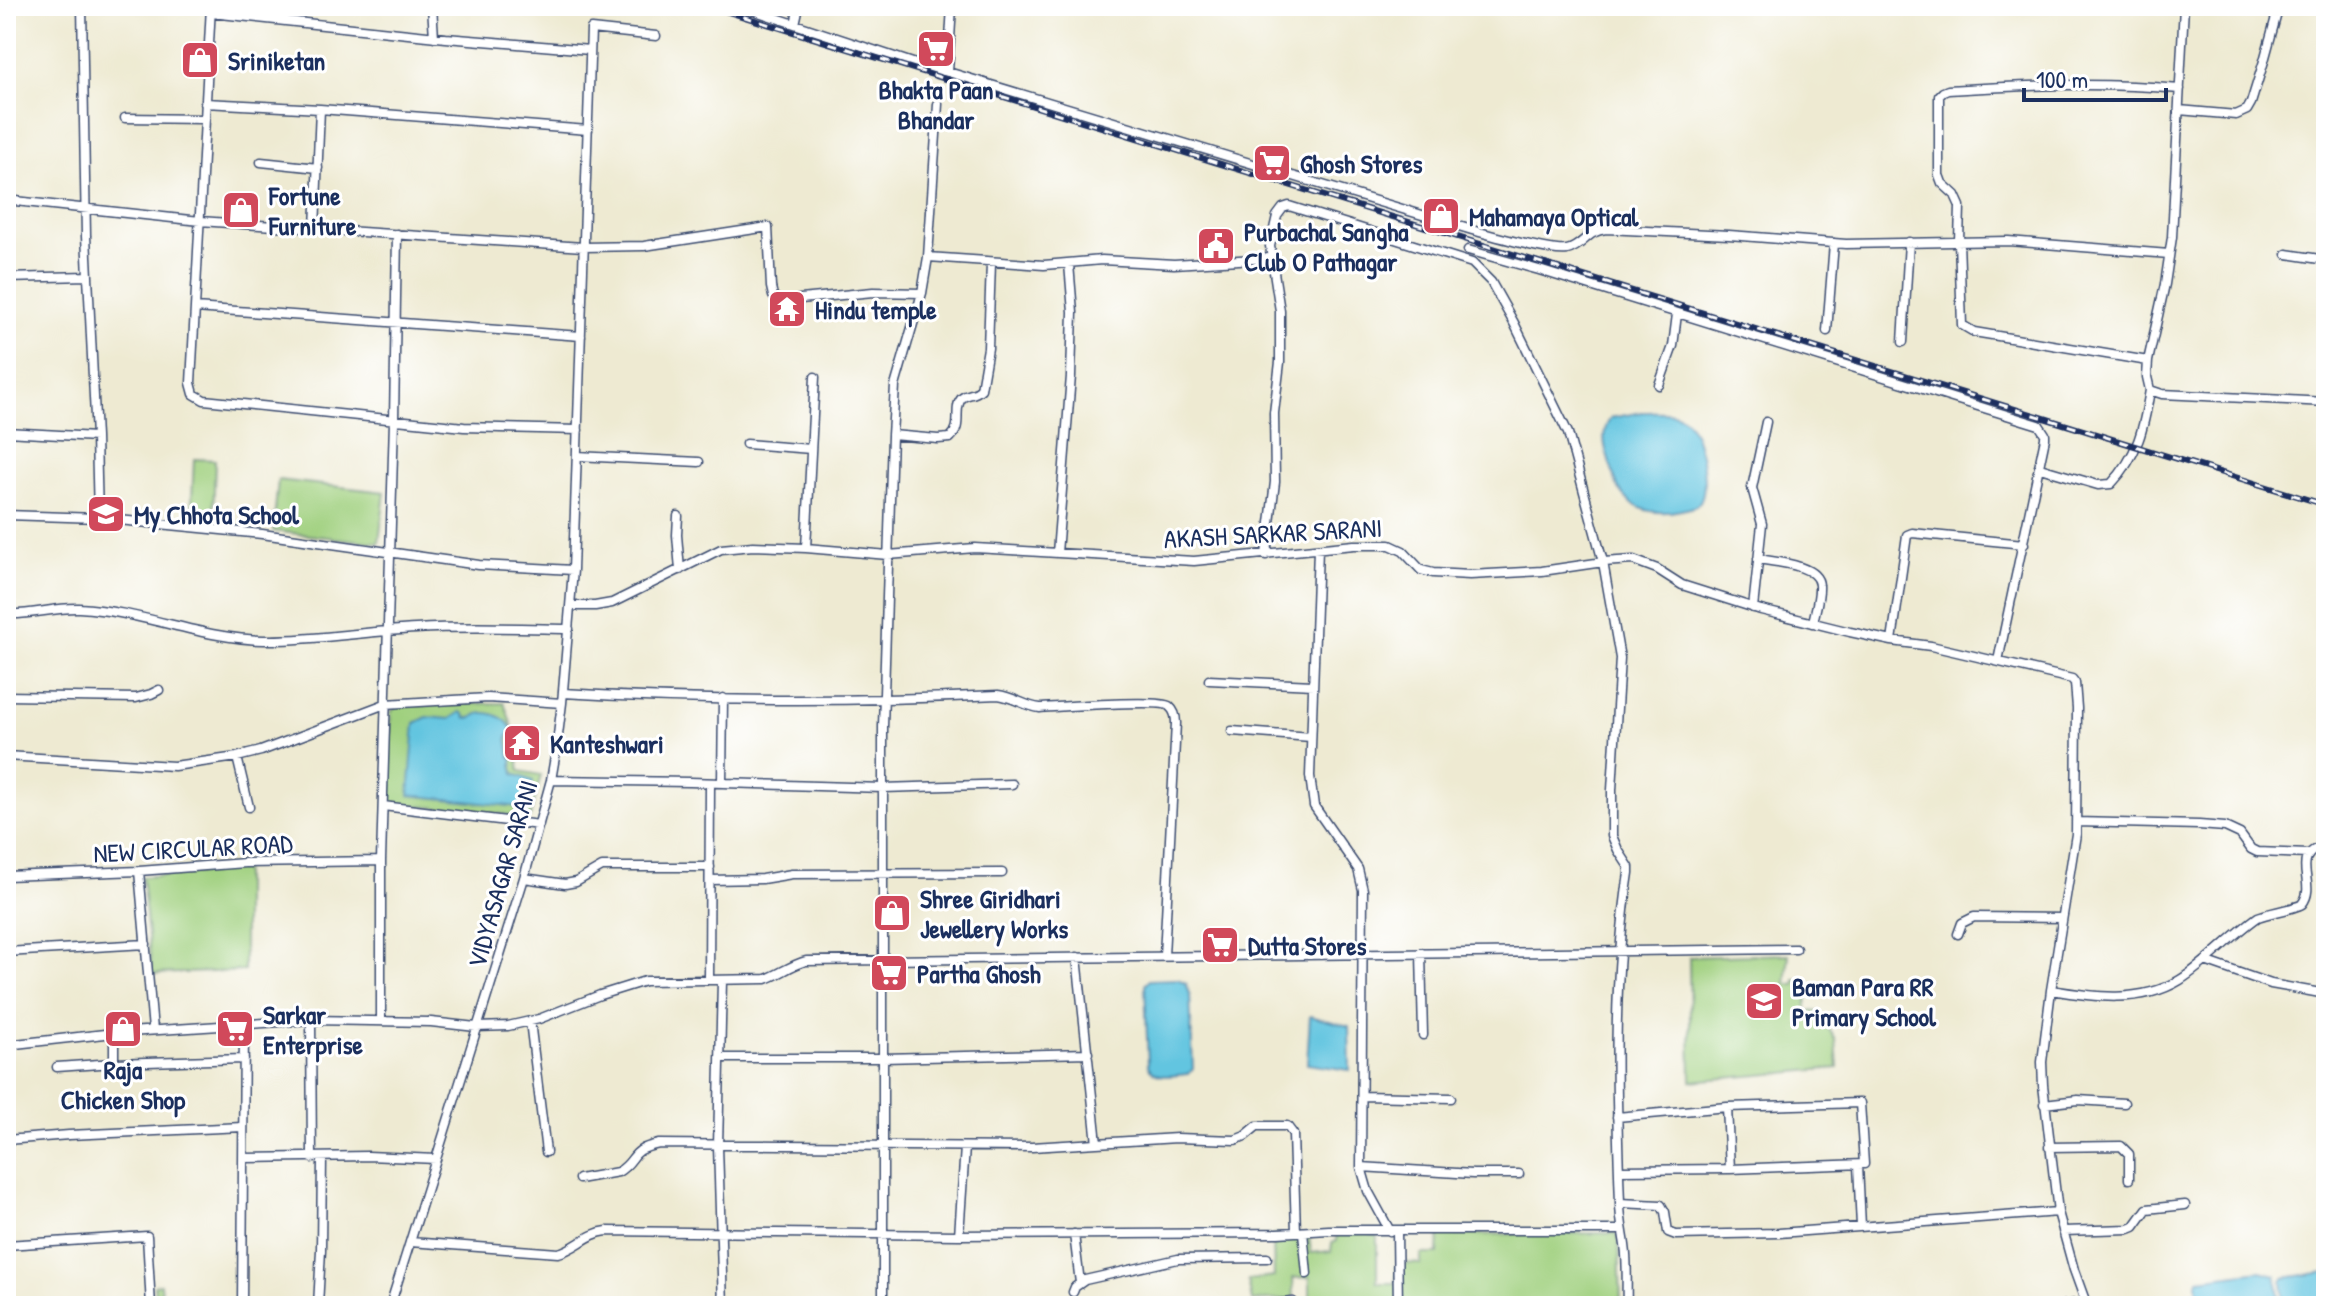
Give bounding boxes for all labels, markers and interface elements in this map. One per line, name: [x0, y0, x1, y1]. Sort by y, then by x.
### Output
supermarket icon: Bhakta Paan Bhandar: [915, 28, 957, 70]
shop icon: Sriniketan: [179, 39, 221, 81]
place label: Sriniketan: [228, 43, 325, 78]
scale bar: [2024, 52, 2166, 102]
text: 100 m: [2036, 63, 2088, 95]
place label: Bhakta Paan Bhandar: [879, 72, 993, 137]
supermarket icon: Ghosh Stores: [1251, 142, 1293, 184]
place label: Ghosh Stores: [1300, 146, 1423, 181]
place label: Fortune Furniture: [268, 178, 357, 243]
shop icon: Fortune Furniture: [220, 189, 262, 231]
shop icon: Mahamaya Optical: [1420, 195, 1462, 237]
place label: Mahamaya Optical: [1469, 199, 1639, 235]
place label: Purbachal Sangha Club O Pathagar: [1244, 214, 1409, 280]
public building icon: Purbachal Sangha Club O Pathagar: [1195, 225, 1237, 267]
temple icon: Hindu temple: [766, 288, 808, 330]
place label: Hindu temple: [815, 292, 937, 328]
school or university icon: My Chhota School: [85, 493, 127, 535]
place label: My Chhota School: [134, 497, 300, 533]
street label: AKASH SARKAR SARANI: [1163, 510, 1383, 556]
temple icon: Kanteshwari: [501, 722, 543, 764]
place label: Kanteshwari: [550, 726, 664, 761]
street label: VIDYASAGAR SARANI: [458, 776, 546, 972]
street label: NEW CIRCULAR ROAD: [92, 825, 294, 871]
place label: Shree Giridhari Jewellery Works: [920, 881, 1068, 947]
shop icon: Shree Giridhari Jewellery Works: [871, 892, 913, 934]
supermarket icon: Dutta Stores: [1199, 924, 1241, 966]
place label: Dutta Stores: [1248, 928, 1367, 963]
supermarket icon: Partha Ghosh: [868, 952, 910, 994]
place label: Partha Ghosh: [917, 956, 1041, 991]
place label: Baman Para RR Primary School: [1792, 969, 1937, 1035]
school or university icon: Baman Para RR Primary School: [1743, 980, 1785, 1022]
place label: Sarkar Enterprise: [263, 997, 364, 1063]
shop icon: Raja Chicken Shop: [102, 1008, 144, 1050]
supermarket icon: Sarkar Enterprise: [214, 1008, 256, 1050]
place label: Raja Chicken Shop: [61, 1052, 186, 1118]

